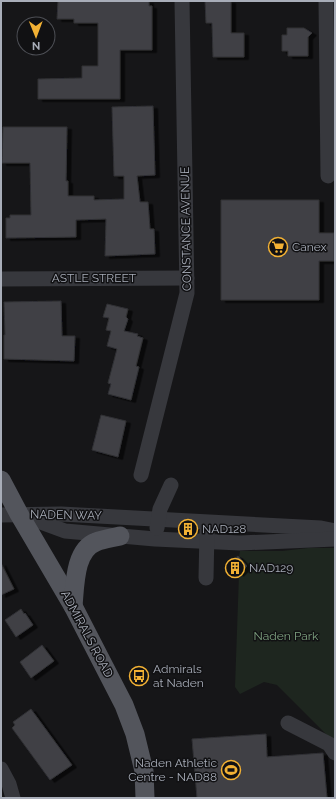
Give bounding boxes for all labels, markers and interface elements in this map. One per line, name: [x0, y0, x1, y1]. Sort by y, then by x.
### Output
north arrow: [16, 16, 56, 56]
text: N: [32, 39, 40, 52]
street label: CONSTANCE AVENUE: [178, 167, 194, 291]
supermarket icon: Canex: [267, 236, 289, 258]
place label: Canex: [292, 240, 327, 254]
street label: ASTLE STREET: [52, 271, 137, 285]
street label: NADEN WAY: [30, 507, 102, 523]
building icon: NAD128: [177, 518, 199, 540]
place label: NAD128: [202, 522, 246, 536]
building icon: NAD129: [224, 557, 246, 579]
place label: NAD129: [249, 561, 293, 575]
street label: ADMIRALS ROAD: [58, 588, 116, 680]
park label: Naden Park: [254, 629, 319, 643]
place label: Admirals at Naden: [153, 662, 204, 690]
bus stop icon: Admirals at Naden: [128, 665, 150, 687]
place label: Naden Athletic Centre - NAD88: [128, 756, 217, 784]
sports icon: Naden Athletic Centre - NAD88: [220, 759, 242, 781]

